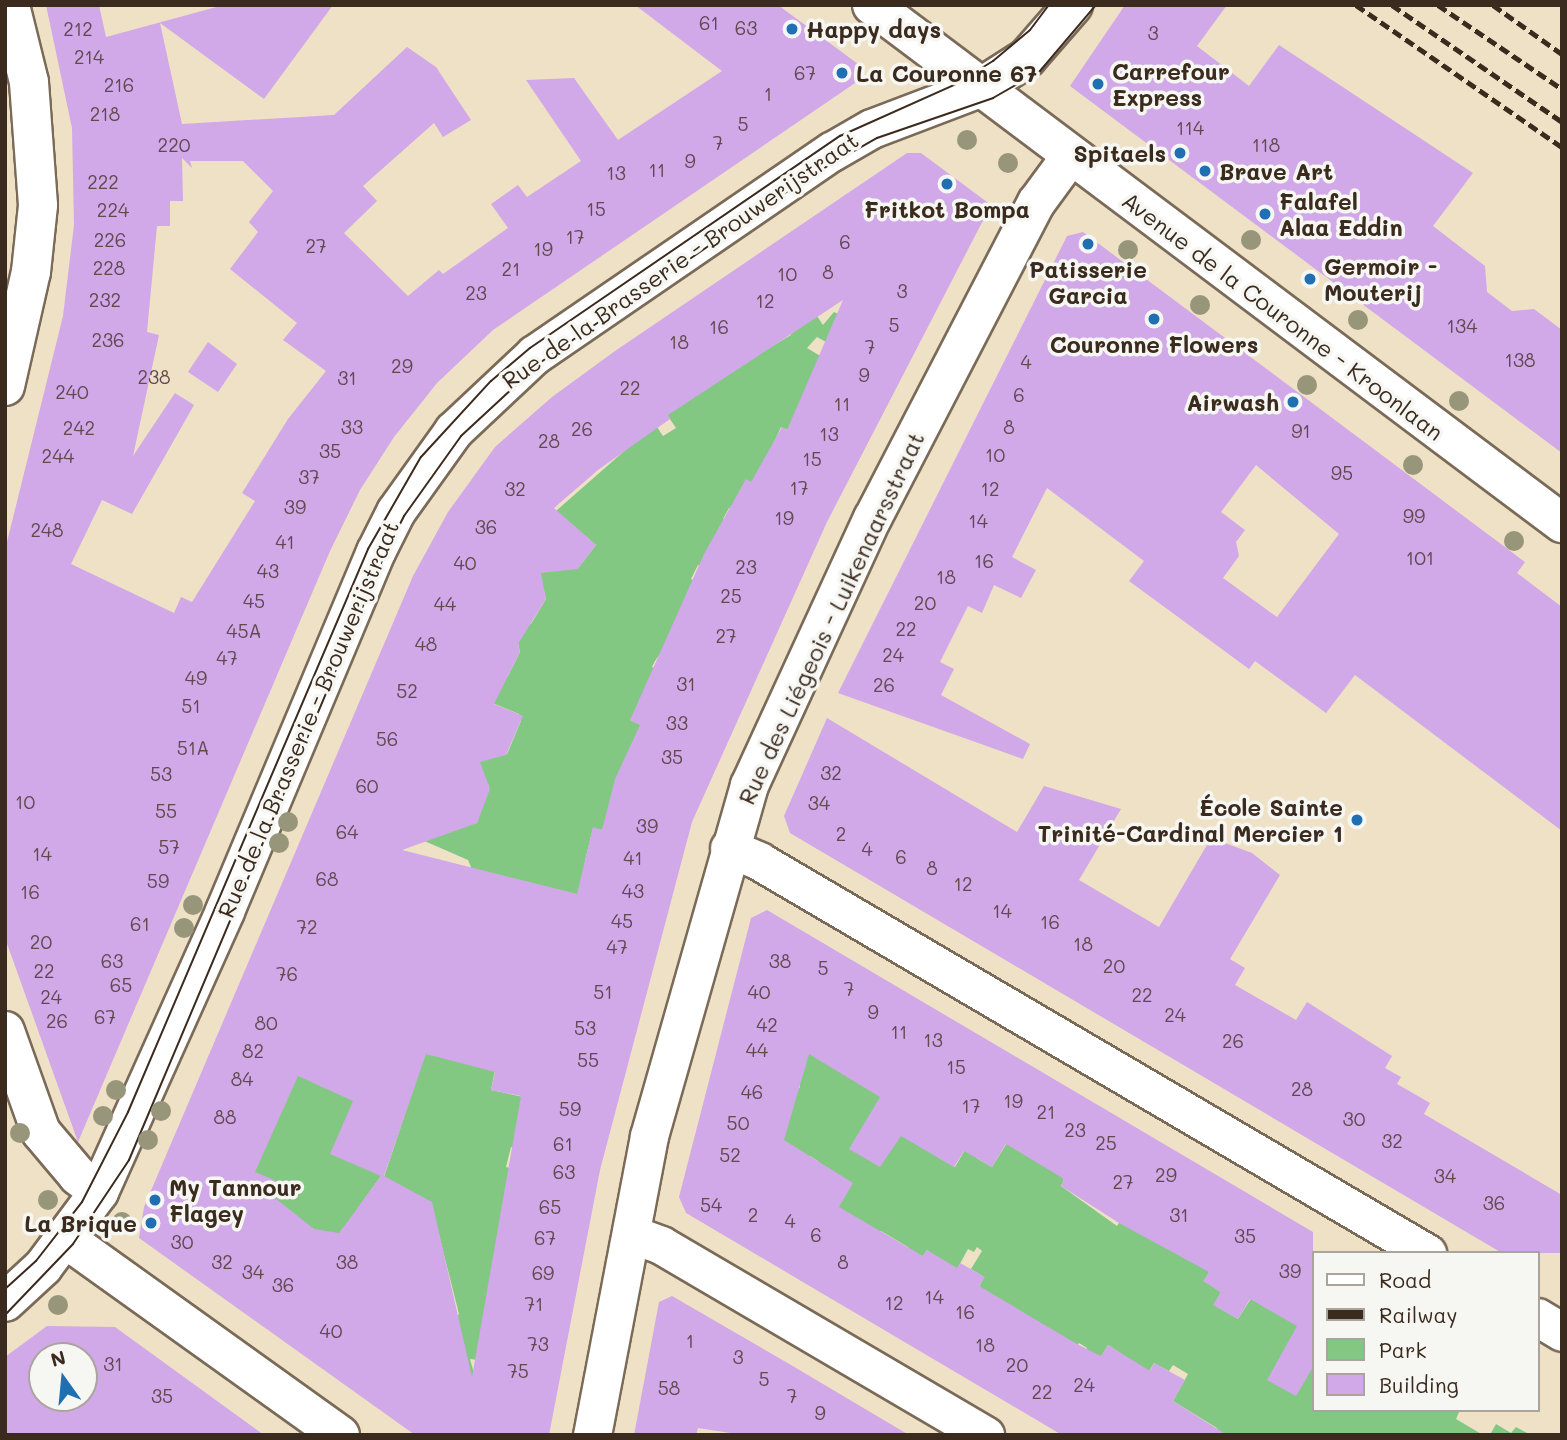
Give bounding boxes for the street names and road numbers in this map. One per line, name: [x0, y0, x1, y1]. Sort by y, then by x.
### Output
street label: Rue de la Brasserie - Brouwerijstraat: [497, 126, 863, 394]
street label: Avenue de la Couronne - Kroonlaan: [1117, 186, 1449, 446]
street label: Rue des Liégeois - Luikenaarsstraat: [732, 427, 930, 809]
street label: Rue de la Brasserie - Brouwerijstraat: [212, 516, 404, 922]

